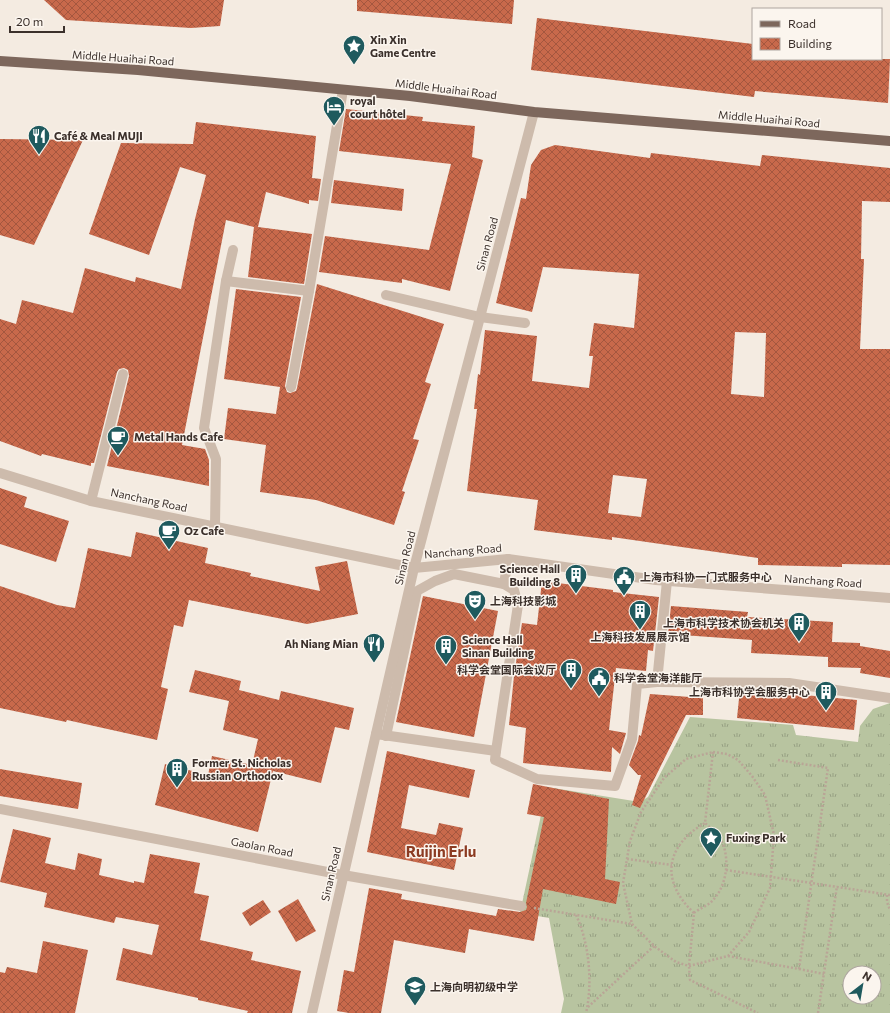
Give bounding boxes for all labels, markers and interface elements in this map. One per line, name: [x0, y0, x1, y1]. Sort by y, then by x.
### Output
scale bar: [10, 8, 64, 34]
legend: [752, 8, 882, 60]
text: 20 m: [16, 14, 43, 28]
text: Road: [788, 16, 816, 30]
place icon: Xin Xin Game Centre: [341, 33, 367, 66]
place label: Xin Xin Game Centre: [370, 33, 436, 59]
text: Building: [788, 36, 832, 50]
street label: Middle Huaihai Road: [71, 47, 175, 68]
street label: Middle Huaihai Road: [394, 76, 498, 101]
hotel icon: royal court hôtel: [321, 94, 347, 127]
place label: royal court hôtel: [350, 94, 406, 120]
street label: Middle Huaihai Road: [717, 108, 821, 129]
restaurant icon: Café & Meal MUJI: [26, 123, 52, 156]
place label: Café & Meal MUJI: [54, 129, 143, 143]
street label: Sinan Road: [473, 215, 500, 272]
cafe icon: Metal Hands Cafe: [105, 424, 131, 457]
place label: Metal Hands Cafe: [134, 430, 224, 443]
street label: Nanchang Road: [110, 485, 189, 514]
cafe icon: Oz Cafe: [156, 518, 182, 551]
place label: Oz Cafe: [184, 524, 224, 537]
street label: Sinan Road: [392, 529, 418, 586]
street label: Nanchang Road: [424, 541, 502, 560]
place label: Science Hall Building 8: [500, 562, 560, 588]
building icon: Science Hall Building 8: [563, 562, 589, 595]
public building icon: 上海市科协一门式服务中心: [611, 564, 637, 597]
place label: 上海市科协一门式服务中心: [640, 570, 772, 583]
street label: Nanchang Road: [784, 571, 862, 590]
theatre icon: 上海科技影城: [462, 588, 488, 621]
place label: 上海科技影城: [490, 594, 557, 607]
building icon: 上海科技发展展示馆: [627, 598, 653, 631]
building icon: 上海市科学技术协会机关: [786, 610, 812, 643]
place label: 上海市科学技术协会机关: [663, 616, 784, 629]
place label: 上海科技发展展示馆: [591, 630, 690, 643]
restaurant icon: Ah Niang Mian: [361, 631, 387, 664]
building icon: Science Hall Sinan Building: [433, 633, 459, 666]
place label: Science Hall Sinan Building: [462, 633, 534, 659]
place label: Ah Niang Mian: [284, 637, 358, 650]
building icon: 科学会堂国际会议厅: [558, 657, 584, 690]
place label: 科学会堂国际会议厅: [457, 663, 556, 676]
public building icon: 科学会堂海洋能厅: [586, 665, 612, 698]
place label: 科学会堂海洋能厅: [614, 671, 702, 684]
building icon: 上海市科协学会服务中心: [813, 679, 839, 712]
place label: 上海市科协学会服务中心: [689, 685, 810, 698]
building icon: Former St. Nicholas Russian Orthodox: [164, 756, 190, 789]
place label: Former St. Nicholas Russian Orthodox: [192, 756, 291, 782]
place icon: Fuxing Park: [698, 825, 724, 858]
place label: Fuxing Park: [726, 831, 787, 844]
street label: Gaolan Road: [230, 834, 294, 859]
district label: Ruijin Erlu: [406, 842, 476, 860]
street label: Sinan Road: [318, 845, 343, 902]
north arrow: [842, 965, 882, 1005]
text: N: [861, 968, 874, 984]
school or university icon: 上海向明初级中学: [402, 974, 428, 1007]
place label: 上海向明初级中学: [430, 980, 518, 993]

